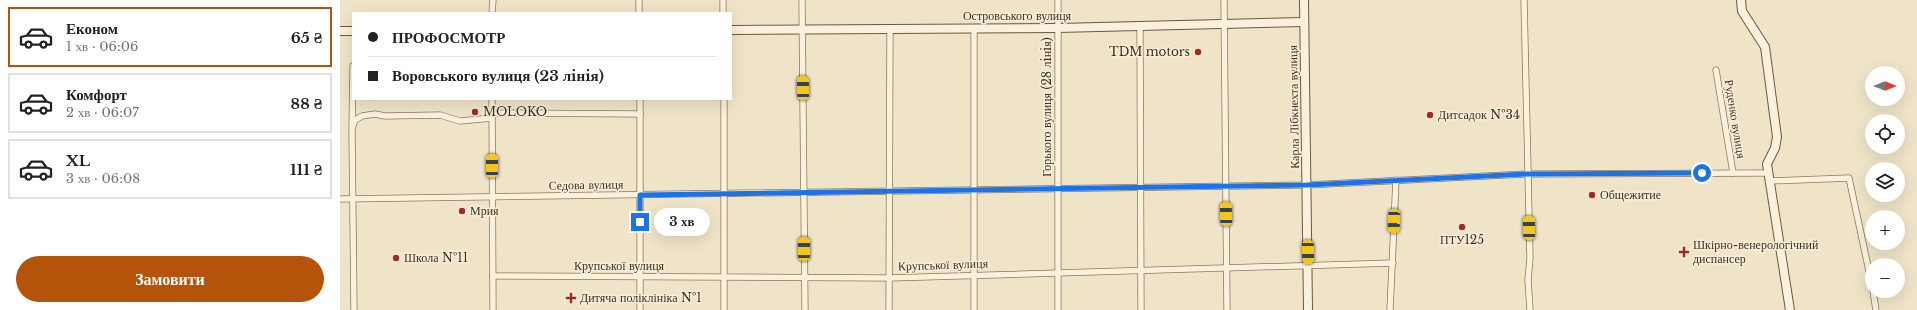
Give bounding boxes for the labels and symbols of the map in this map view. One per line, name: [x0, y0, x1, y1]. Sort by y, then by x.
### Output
street label: Островського вулиця: [963, 8, 1072, 23]
street label: Горького вулиця (28 лiнiя): [1039, 37, 1054, 177]
place label: TDM motors: [1109, 44, 1190, 59]
street label: Карла Лібкнехта вулиця: [1285, 45, 1302, 169]
marker: TDM motors: [1193, 47, 1203, 57]
north arrow: [1865, 66, 1905, 106]
car: [797, 76, 809, 100]
street label: Руденко вулиця: [1722, 78, 1749, 160]
place label: MOLOKO: [483, 104, 547, 119]
marker: MOLOKO: [470, 107, 480, 117]
place label: Дитсадок №34: [1438, 107, 1520, 122]
marker: Дитсадок №34: [1425, 110, 1435, 120]
car: [486, 154, 498, 178]
route start: [1693, 164, 1711, 182]
street label: Седова вулиця: [548, 176, 624, 193]
place label: Общежитие: [1600, 187, 1661, 202]
marker: Общежитие: [1587, 190, 1597, 200]
car: [1220, 202, 1232, 226]
place label: Мрия: [470, 203, 499, 218]
marker: Мрия: [457, 206, 467, 216]
callout: 3 хв: [654, 208, 710, 236]
car: [1388, 209, 1400, 233]
route end: [631, 213, 649, 231]
car: [1523, 216, 1535, 240]
marker: ПТУ125: [1457, 222, 1467, 232]
place label: ПТУ125: [1440, 232, 1484, 247]
car: [798, 237, 810, 261]
place label: Шкірно-венерологічний диспансер: [1693, 237, 1819, 266]
car: [1302, 240, 1314, 264]
marker: Шкірно-венерологічний диспансер: [1678, 246, 1690, 258]
place label: Школа №11: [404, 250, 468, 265]
marker: Школа №11: [391, 253, 401, 263]
street label: Крупської вулиця: [898, 255, 989, 274]
street label: Крупської вулиця: [574, 258, 665, 273]
place label: Дитяча поліклініка №1: [580, 290, 702, 305]
marker: Дитяча поліклініка №1: [565, 292, 577, 304]

